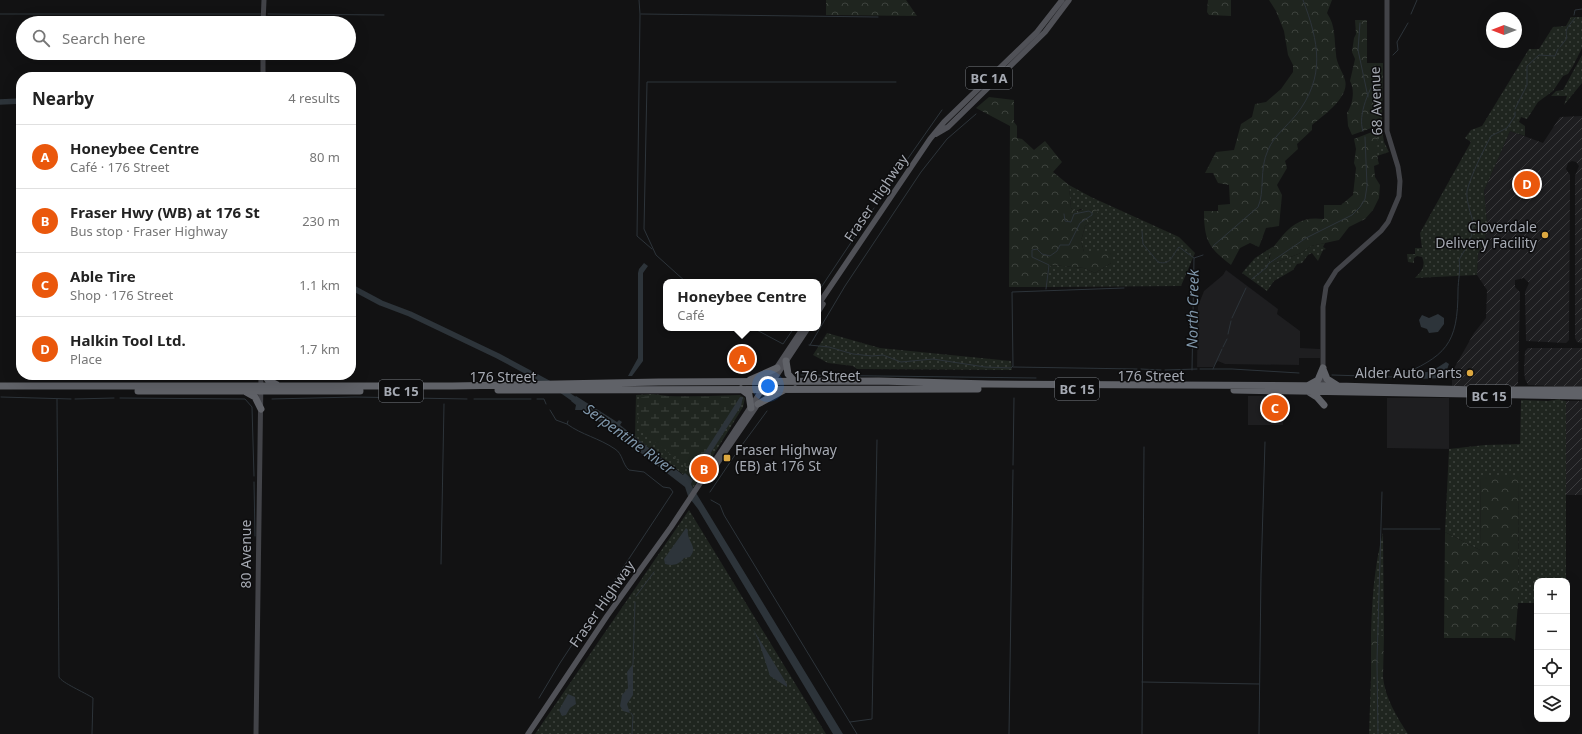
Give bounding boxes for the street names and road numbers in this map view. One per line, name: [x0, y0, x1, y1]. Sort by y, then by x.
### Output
street label: 68 Avenue: [1365, 66, 1386, 136]
road number: BC 1A: [966, 67, 1012, 89]
street label: Fraser Highway: [839, 149, 912, 245]
street label: 176 Street: [794, 366, 860, 385]
street label: 176 Street: [1118, 366, 1184, 385]
street label: 176 Street: [470, 367, 536, 386]
road number: BC 15: [1055, 378, 1099, 400]
road number: BC 15: [379, 380, 423, 402]
road number: BC 15: [1467, 385, 1511, 407]
street label: 80 Avenue: [236, 519, 255, 588]
street label: Fraser Highway: [565, 556, 639, 651]

